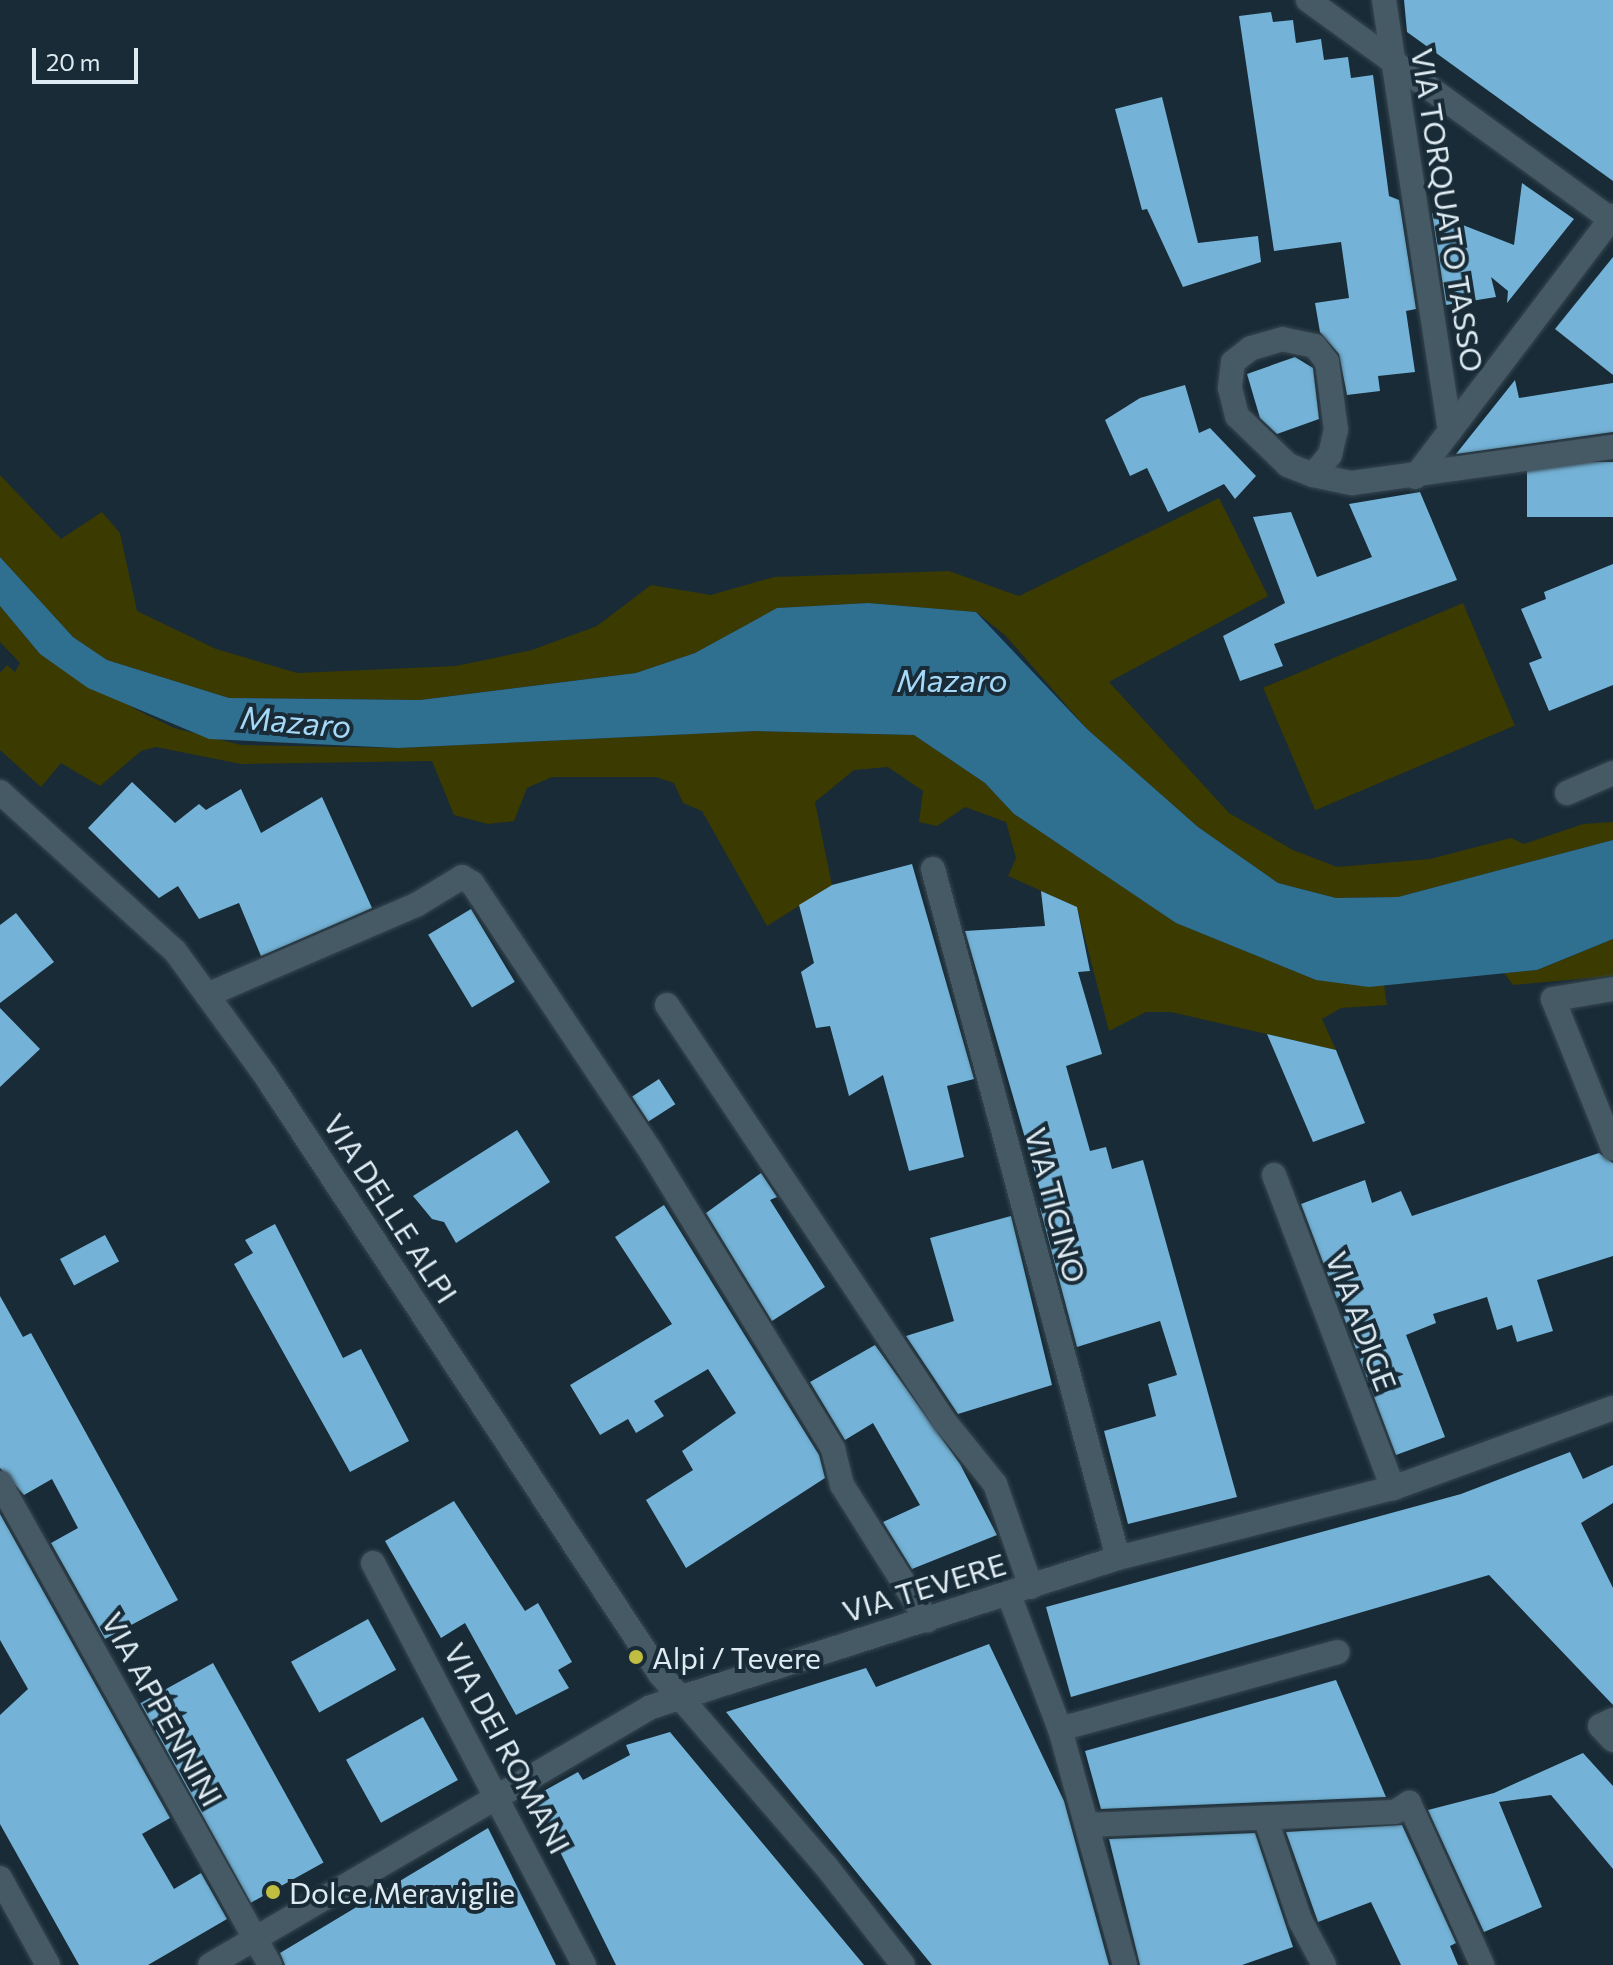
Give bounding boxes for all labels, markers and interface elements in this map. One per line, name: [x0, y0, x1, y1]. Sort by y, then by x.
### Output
scale bar: [36, 32, 142, 82]
street label: VIA TORQUATO TASSO: [1405, 46, 1491, 374]
text: 20 m: [46, 47, 100, 76]
water label: Mazaro: [896, 660, 1008, 698]
water label: Mazaro: [239, 697, 353, 745]
street label: VIA DELLE ALPI: [316, 1107, 466, 1309]
street label: VIA TICINO: [1018, 1123, 1094, 1287]
street label: VIA ADIGE: [1319, 1246, 1405, 1396]
street label: VIA TEVERE: [838, 1545, 1010, 1629]
street label: VIA APPENNINI: [95, 1606, 231, 1812]
street label: VIA DEI ROMANI: [437, 1636, 579, 1860]
place label: Alpi / Tevere: [652, 1639, 821, 1675]
marker: Alpi / Tevere: [627, 1648, 645, 1666]
place label: Dolce Meraviglie: [289, 1874, 515, 1910]
marker: Dolce Meraviglie: [264, 1883, 282, 1901]

